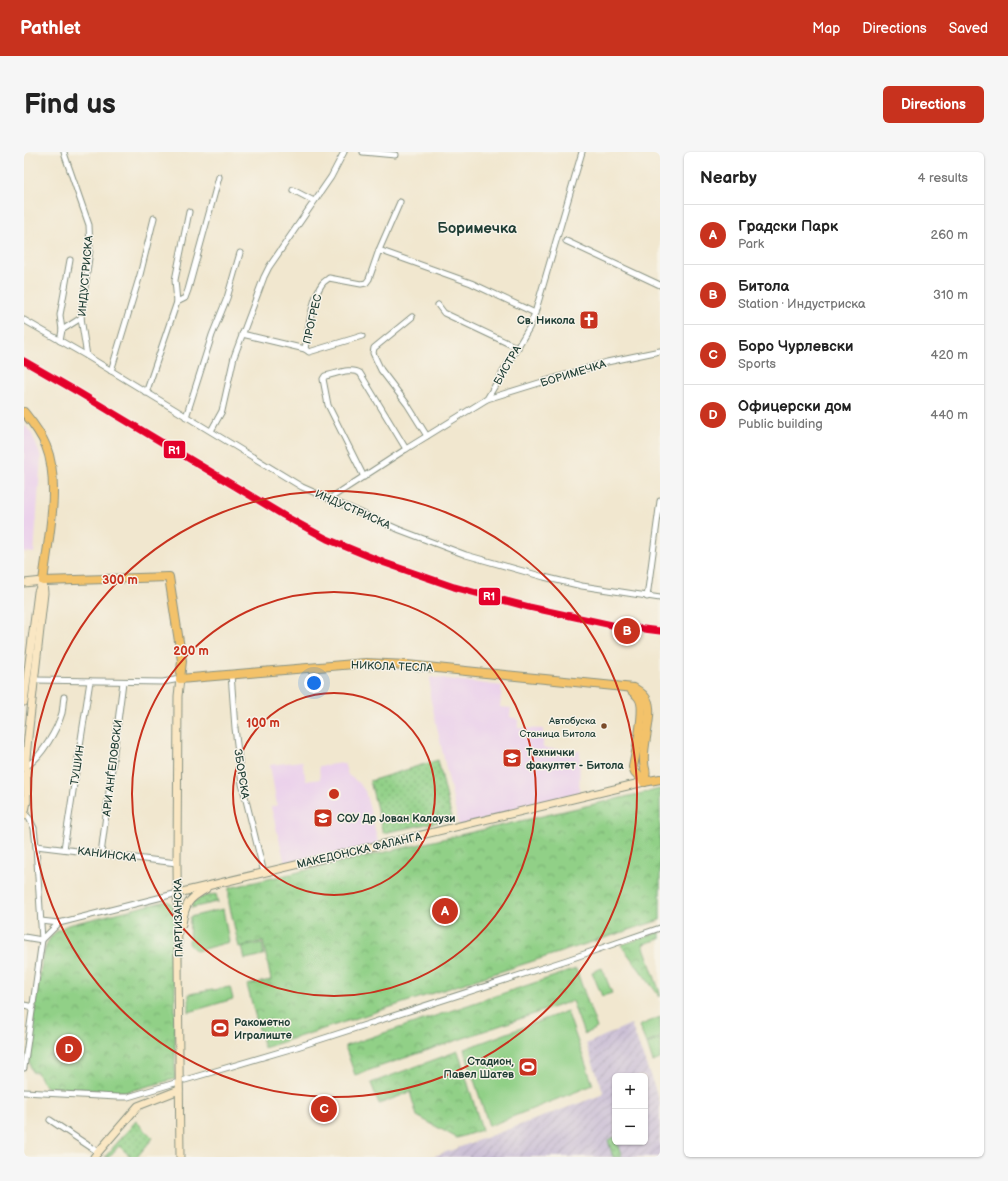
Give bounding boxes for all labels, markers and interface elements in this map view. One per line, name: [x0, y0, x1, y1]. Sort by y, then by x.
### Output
text: Pathlet: [20, 17, 81, 40]
text: Map: [812, 20, 840, 37]
text: Directions: [862, 20, 927, 37]
text: Saved: [949, 20, 988, 37]
button: Directions: [883, 86, 984, 123]
text: Find us: [24, 88, 116, 121]
text: Nearby: [700, 168, 757, 188]
text: 4 results: [918, 170, 968, 186]
text: Градски Парк: [738, 217, 838, 236]
district label: Боримечка: [437, 219, 517, 238]
text: A: [709, 227, 717, 243]
text: 260 m: [930, 227, 968, 243]
street label: ИНДУСТРИСКА: [75, 235, 96, 317]
text: Park: [738, 236, 764, 252]
text: Битола: [738, 277, 789, 296]
text: B: [708, 287, 718, 303]
text: 310 m: [933, 287, 968, 303]
street label: ПРОГРЕС: [300, 292, 325, 345]
text: Station · Индустриска: [738, 296, 866, 312]
church icon: Св. Никола: [578, 309, 600, 331]
place label: Св. Никола: [517, 314, 576, 327]
text: Боро Чурлевски: [738, 337, 853, 356]
street label: БИСТРА: [491, 343, 524, 387]
text: C: [708, 347, 718, 363]
text: 420 m: [930, 347, 968, 363]
text: Sports: [738, 356, 776, 372]
street label: БОРИМЕЧКА: [539, 357, 608, 390]
text: Офицерски дом: [738, 397, 852, 416]
text: D: [708, 407, 718, 423]
text: 440 m: [930, 407, 968, 423]
text: Public building: [738, 416, 823, 432]
line badge: R1: [163, 440, 186, 459]
text: R1: [168, 444, 180, 457]
street label: ИНДУСТРИСКА: [313, 487, 393, 532]
text: 300 m: [102, 573, 138, 588]
line badge: R1: [478, 587, 501, 606]
text: R1: [483, 590, 495, 603]
pin: B: [614, 616, 640, 646]
text: 200 m: [173, 644, 209, 659]
street label: НИКОЛА ТЕСЛА: [351, 659, 434, 674]
your location: [304, 673, 324, 693]
place label: Автобуска Станица Битола: [519, 715, 596, 740]
text: 100 m: [246, 716, 280, 731]
street label: АРИ АНЃЕЛОВСКИ: [99, 719, 125, 818]
marker: Автобуска Станица Битола: [599, 721, 609, 731]
street label: ТУШИН: [68, 744, 87, 786]
place label: Технички факултет - Битола: [526, 746, 624, 772]
school or university icon: Технички факултет - Битола: [501, 747, 523, 769]
street label: ЗБОРСКА: [231, 748, 252, 800]
centre of rings: [327, 787, 341, 801]
school or university icon: СОУ Др Јован Калаузи: [312, 807, 334, 829]
place label: СОУ Др Јован Калаузи: [337, 812, 455, 825]
street label: МАКЕДОНСКА ФАЛАНГА: [295, 830, 423, 871]
street label: КАНИНСКА: [77, 844, 138, 865]
street label: ПАРТИЗАНСКА: [171, 878, 186, 958]
pin: A: [432, 896, 458, 926]
place label: Ракометно Игралиште: [234, 1016, 292, 1042]
sports icon: Ракометно Игралиште: [209, 1017, 231, 1039]
pin: D: [56, 1034, 82, 1064]
place label: Стадион, Павел Шатев: [444, 1055, 514, 1081]
sports icon: Стадион, Павел Шатев: [517, 1056, 539, 1078]
map controls: [612, 1073, 648, 1145]
button: +: [612, 1073, 648, 1109]
pin: C: [311, 1094, 337, 1124]
button: −: [612, 1109, 648, 1145]

